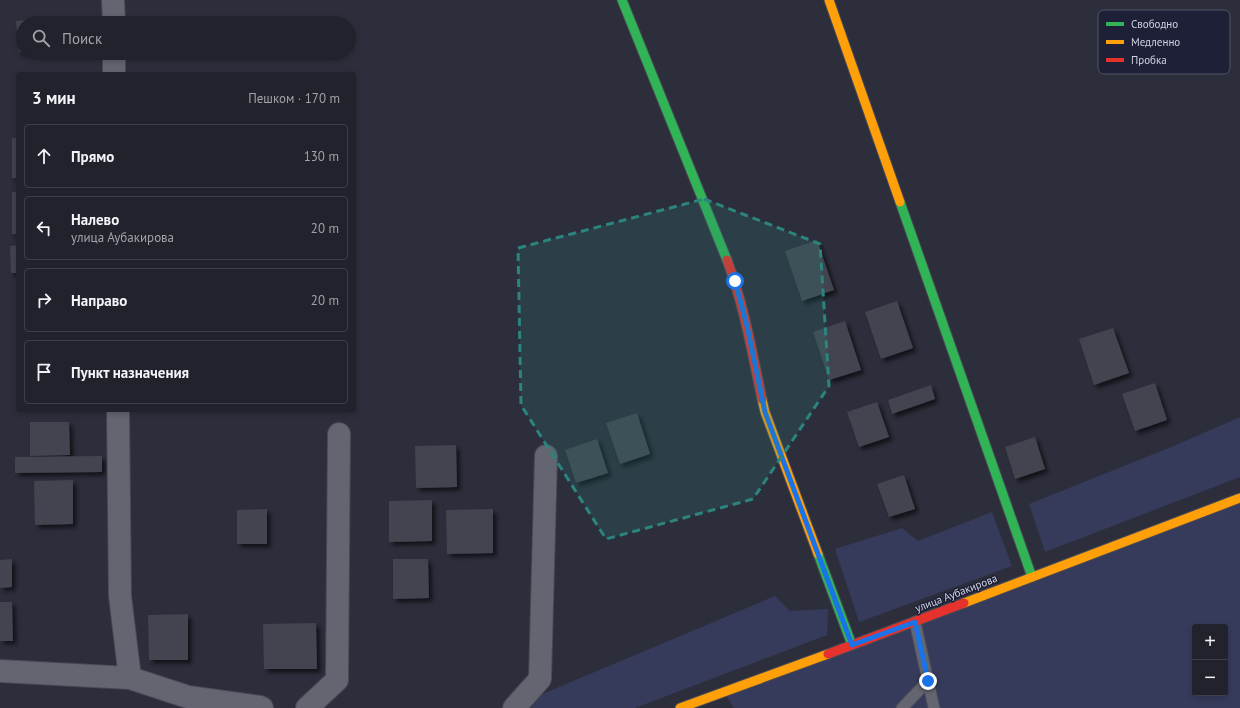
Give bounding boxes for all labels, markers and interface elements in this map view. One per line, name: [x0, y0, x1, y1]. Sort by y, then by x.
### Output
legend: [1098, 10, 1230, 74]
search box: [16, 16, 356, 60]
text: Свободно: [1131, 17, 1178, 31]
icon: search: [30, 27, 52, 49]
text: Поиск: [62, 29, 102, 48]
text: Медленно: [1131, 35, 1180, 49]
text: Пробка: [1131, 53, 1167, 67]
text: 3 мин: [32, 87, 76, 109]
text: Пешком · 170 m: [248, 90, 340, 107]
icon: ahead: [33, 145, 55, 167]
text: Прямо: [71, 147, 114, 166]
text: 130 m: [304, 148, 339, 165]
text: Налево: [71, 210, 119, 229]
icon: left: [33, 217, 55, 239]
text: 20 m: [311, 220, 339, 237]
text: улица Аубакирова: [71, 229, 174, 246]
route start: [726, 272, 744, 290]
icon: right: [33, 289, 55, 311]
text: Направо: [71, 291, 127, 310]
text: 20 m: [311, 292, 339, 309]
icon: arrive: [33, 361, 55, 383]
text: Пункт назначения: [71, 363, 189, 382]
street label: улица Аубакирова: [913, 571, 999, 615]
map controls: [1192, 624, 1228, 696]
button: +: [1192, 624, 1228, 660]
button: −: [1192, 660, 1228, 696]
route end: [919, 672, 937, 690]

